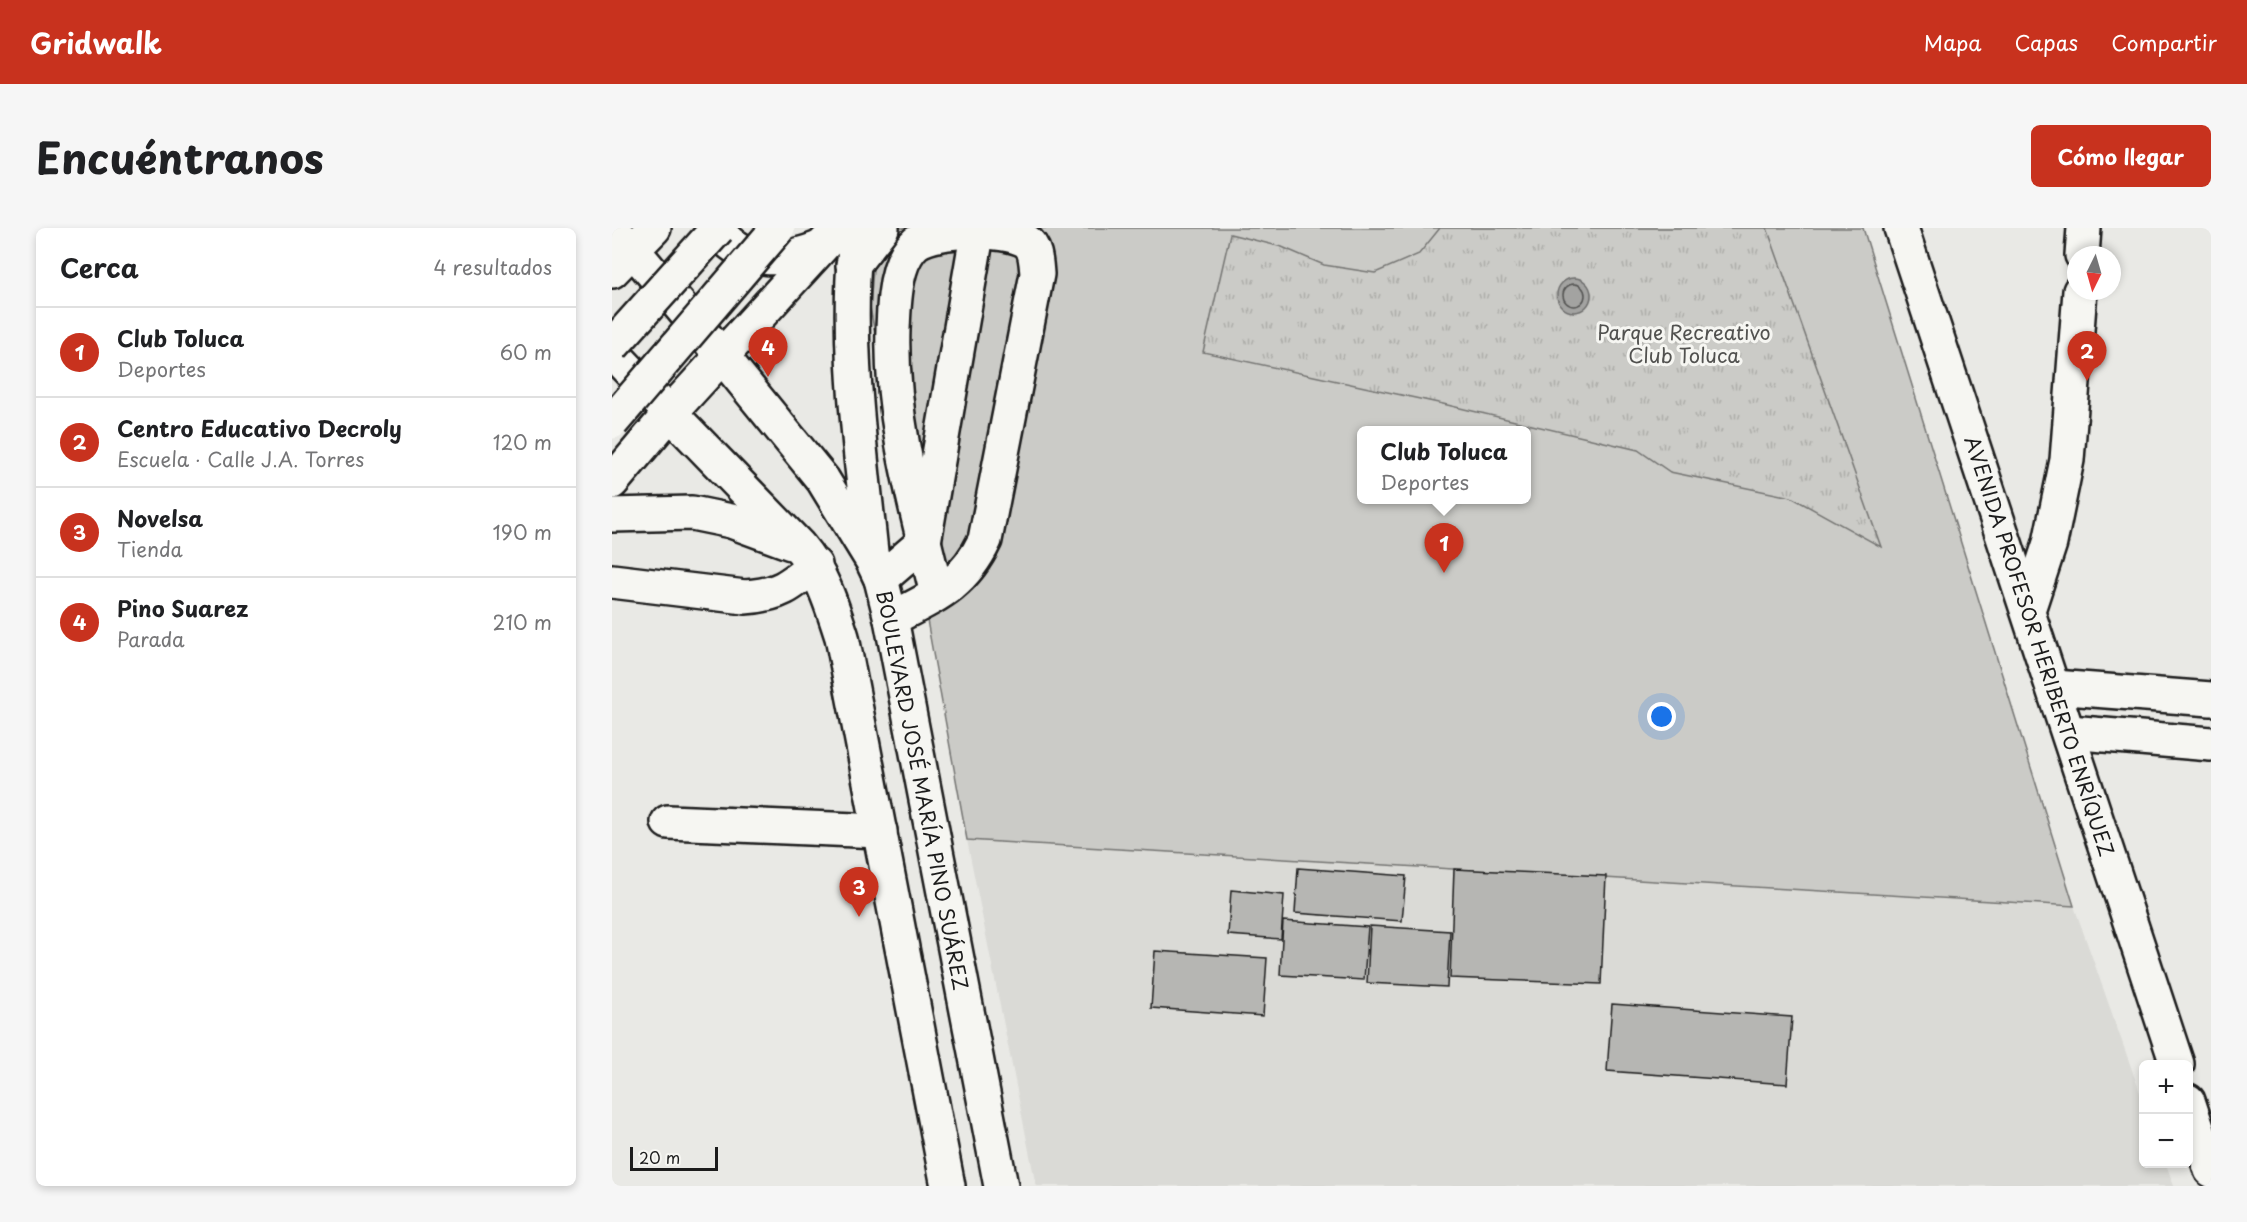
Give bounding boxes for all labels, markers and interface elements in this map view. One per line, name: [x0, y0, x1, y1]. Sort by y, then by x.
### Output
text: Gridwalk: [30, 21, 162, 64]
text: Mapa: [1924, 26, 1982, 58]
text: Capas: [2015, 26, 2078, 58]
text: Compartir: [2111, 26, 2217, 58]
text: Encuéntranos: [36, 125, 324, 188]
button: Cómo llegar: [2031, 125, 2211, 187]
north arrow: [2067, 246, 2121, 300]
text: Cerca: [60, 248, 139, 287]
text: 4 resultados: [434, 252, 552, 282]
park label: Parque Recreativo Club Toluca: [1597, 317, 1771, 370]
text: Club Toluca: [117, 321, 244, 354]
pin: 4: [748, 328, 788, 377]
pin: 2: [2068, 332, 2106, 381]
text: 1: [75, 337, 84, 367]
text: 60 m: [500, 337, 552, 367]
text: Deportes: [117, 354, 206, 384]
text: Centro Educativo Decroly: [117, 411, 402, 444]
popup: [1357, 426, 1531, 504]
text: 2: [72, 427, 87, 457]
text: 120 m: [493, 427, 552, 457]
street label: AVENIDA PROFESOR HERIBERTO ENRÍQUEZ: [1958, 432, 2122, 860]
text: Club Toluca: [1380, 434, 1508, 467]
text: Escuela · Calle J.A. Torres: [117, 444, 364, 474]
text: Deportes: [1380, 467, 1469, 497]
text: Novelsa: [117, 501, 203, 534]
text: 3: [73, 517, 86, 547]
text: 190 m: [493, 517, 552, 547]
pin: 1: [1424, 524, 1464, 573]
text: Tienda: [117, 534, 183, 564]
street label: BOULEVARD JOSÉ MARÍA PINO SUÁREZ: [869, 588, 977, 992]
text: Pino Suarez: [117, 591, 248, 624]
text: 4: [73, 607, 86, 637]
text: 210 m: [493, 607, 552, 637]
text: Parada: [117, 624, 185, 654]
your location: [1647, 702, 1676, 731]
pin: 3: [840, 868, 878, 917]
map controls: [2139, 1060, 2193, 1168]
button: +: [2139, 1060, 2193, 1114]
button: −: [2139, 1114, 2193, 1168]
scale bar: [630, 1144, 718, 1172]
text: 20 m: [639, 1145, 680, 1169]

